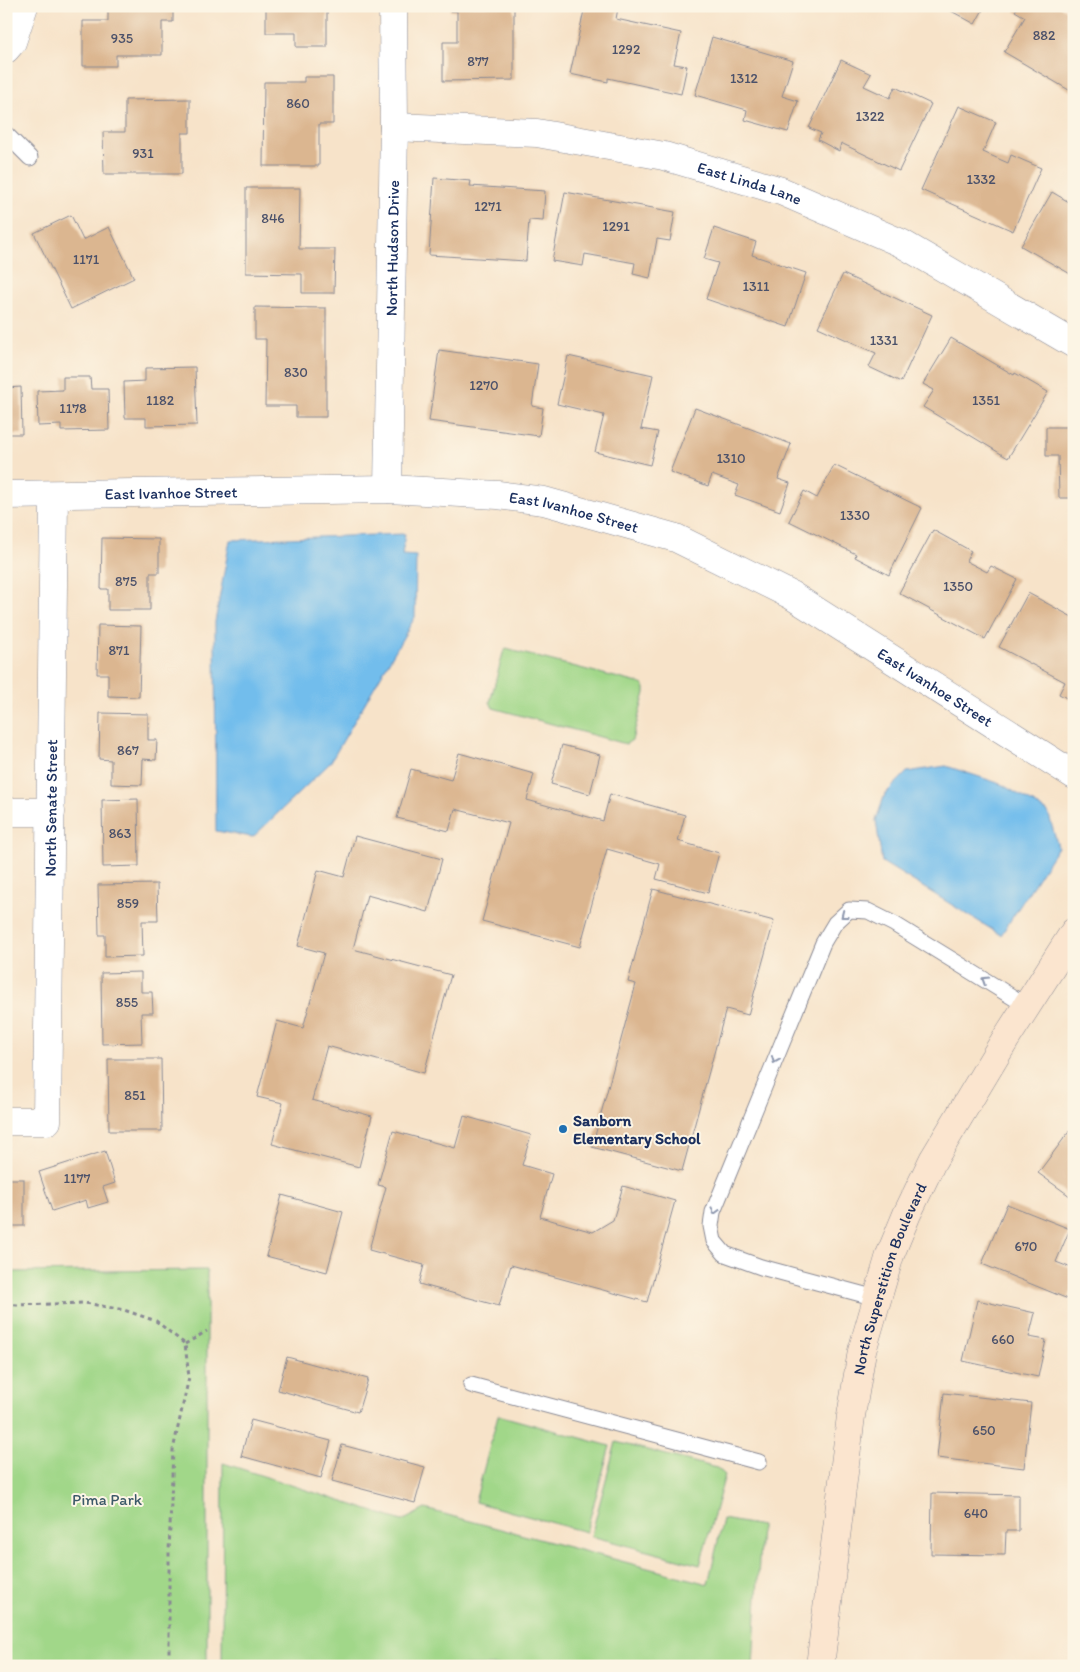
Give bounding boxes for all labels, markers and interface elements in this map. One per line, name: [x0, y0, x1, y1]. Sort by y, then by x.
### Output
house number: 882: [1033, 27, 1056, 44]
house number: 935: [111, 30, 133, 47]
house number: 1292: [612, 41, 641, 58]
house number: 877: [467, 53, 489, 70]
house number: 1312: [730, 70, 759, 87]
house number: 860: [286, 95, 310, 112]
house number: 1322: [856, 108, 885, 125]
house number: 931: [132, 145, 154, 162]
street label: East Linda Lane: [695, 157, 805, 208]
house number: 1332: [966, 171, 996, 188]
street label: North Hudson Drive: [381, 180, 403, 316]
house number: 1271: [474, 198, 502, 215]
house number: 846: [261, 210, 285, 227]
house number: 1291: [602, 218, 630, 235]
house number: 1171: [73, 251, 100, 268]
house number: 1311: [742, 278, 770, 295]
house number: 1331: [870, 332, 899, 349]
house number: 830: [284, 364, 308, 381]
house number: 1270: [469, 377, 499, 394]
house number: 1182: [146, 392, 175, 409]
house number: 1351: [972, 392, 1000, 409]
house number: 1178: [59, 400, 87, 417]
house number: 1310: [716, 450, 746, 467]
street label: East Ivanhoe Street: [104, 482, 237, 503]
street label: East Ivanhoe Street: [508, 487, 641, 537]
house number: 1330: [840, 507, 870, 524]
house number: 875: [115, 573, 137, 590]
house number: 1350: [943, 578, 973, 595]
house number: 871: [108, 642, 130, 659]
street label: East Ivanhoe Street: [874, 643, 996, 730]
street label: North Senate Street: [40, 739, 61, 877]
house number: 867: [117, 742, 139, 759]
house number: 863: [109, 825, 132, 842]
house number: 859: [117, 895, 139, 912]
one-way arrow: [840, 909, 850, 918]
one-way arrow: [982, 977, 991, 986]
house number: 855: [116, 994, 138, 1011]
one-way arrow: [771, 1056, 781, 1064]
house number: 851: [124, 1087, 146, 1104]
place label: Sanborn Elementary School: [573, 1111, 701, 1149]
marker: Sanborn Elementary School: [557, 1123, 569, 1135]
house number: 1177: [64, 1170, 90, 1187]
street label: North Superstition Boulevard: [849, 1179, 930, 1376]
one-way arrow: [710, 1207, 720, 1215]
house number: 670: [1015, 1238, 1037, 1255]
house number: 660: [991, 1331, 1015, 1348]
house number: 650: [972, 1422, 996, 1439]
park label: Pima Park: [72, 1490, 143, 1509]
house number: 640: [964, 1505, 988, 1522]

